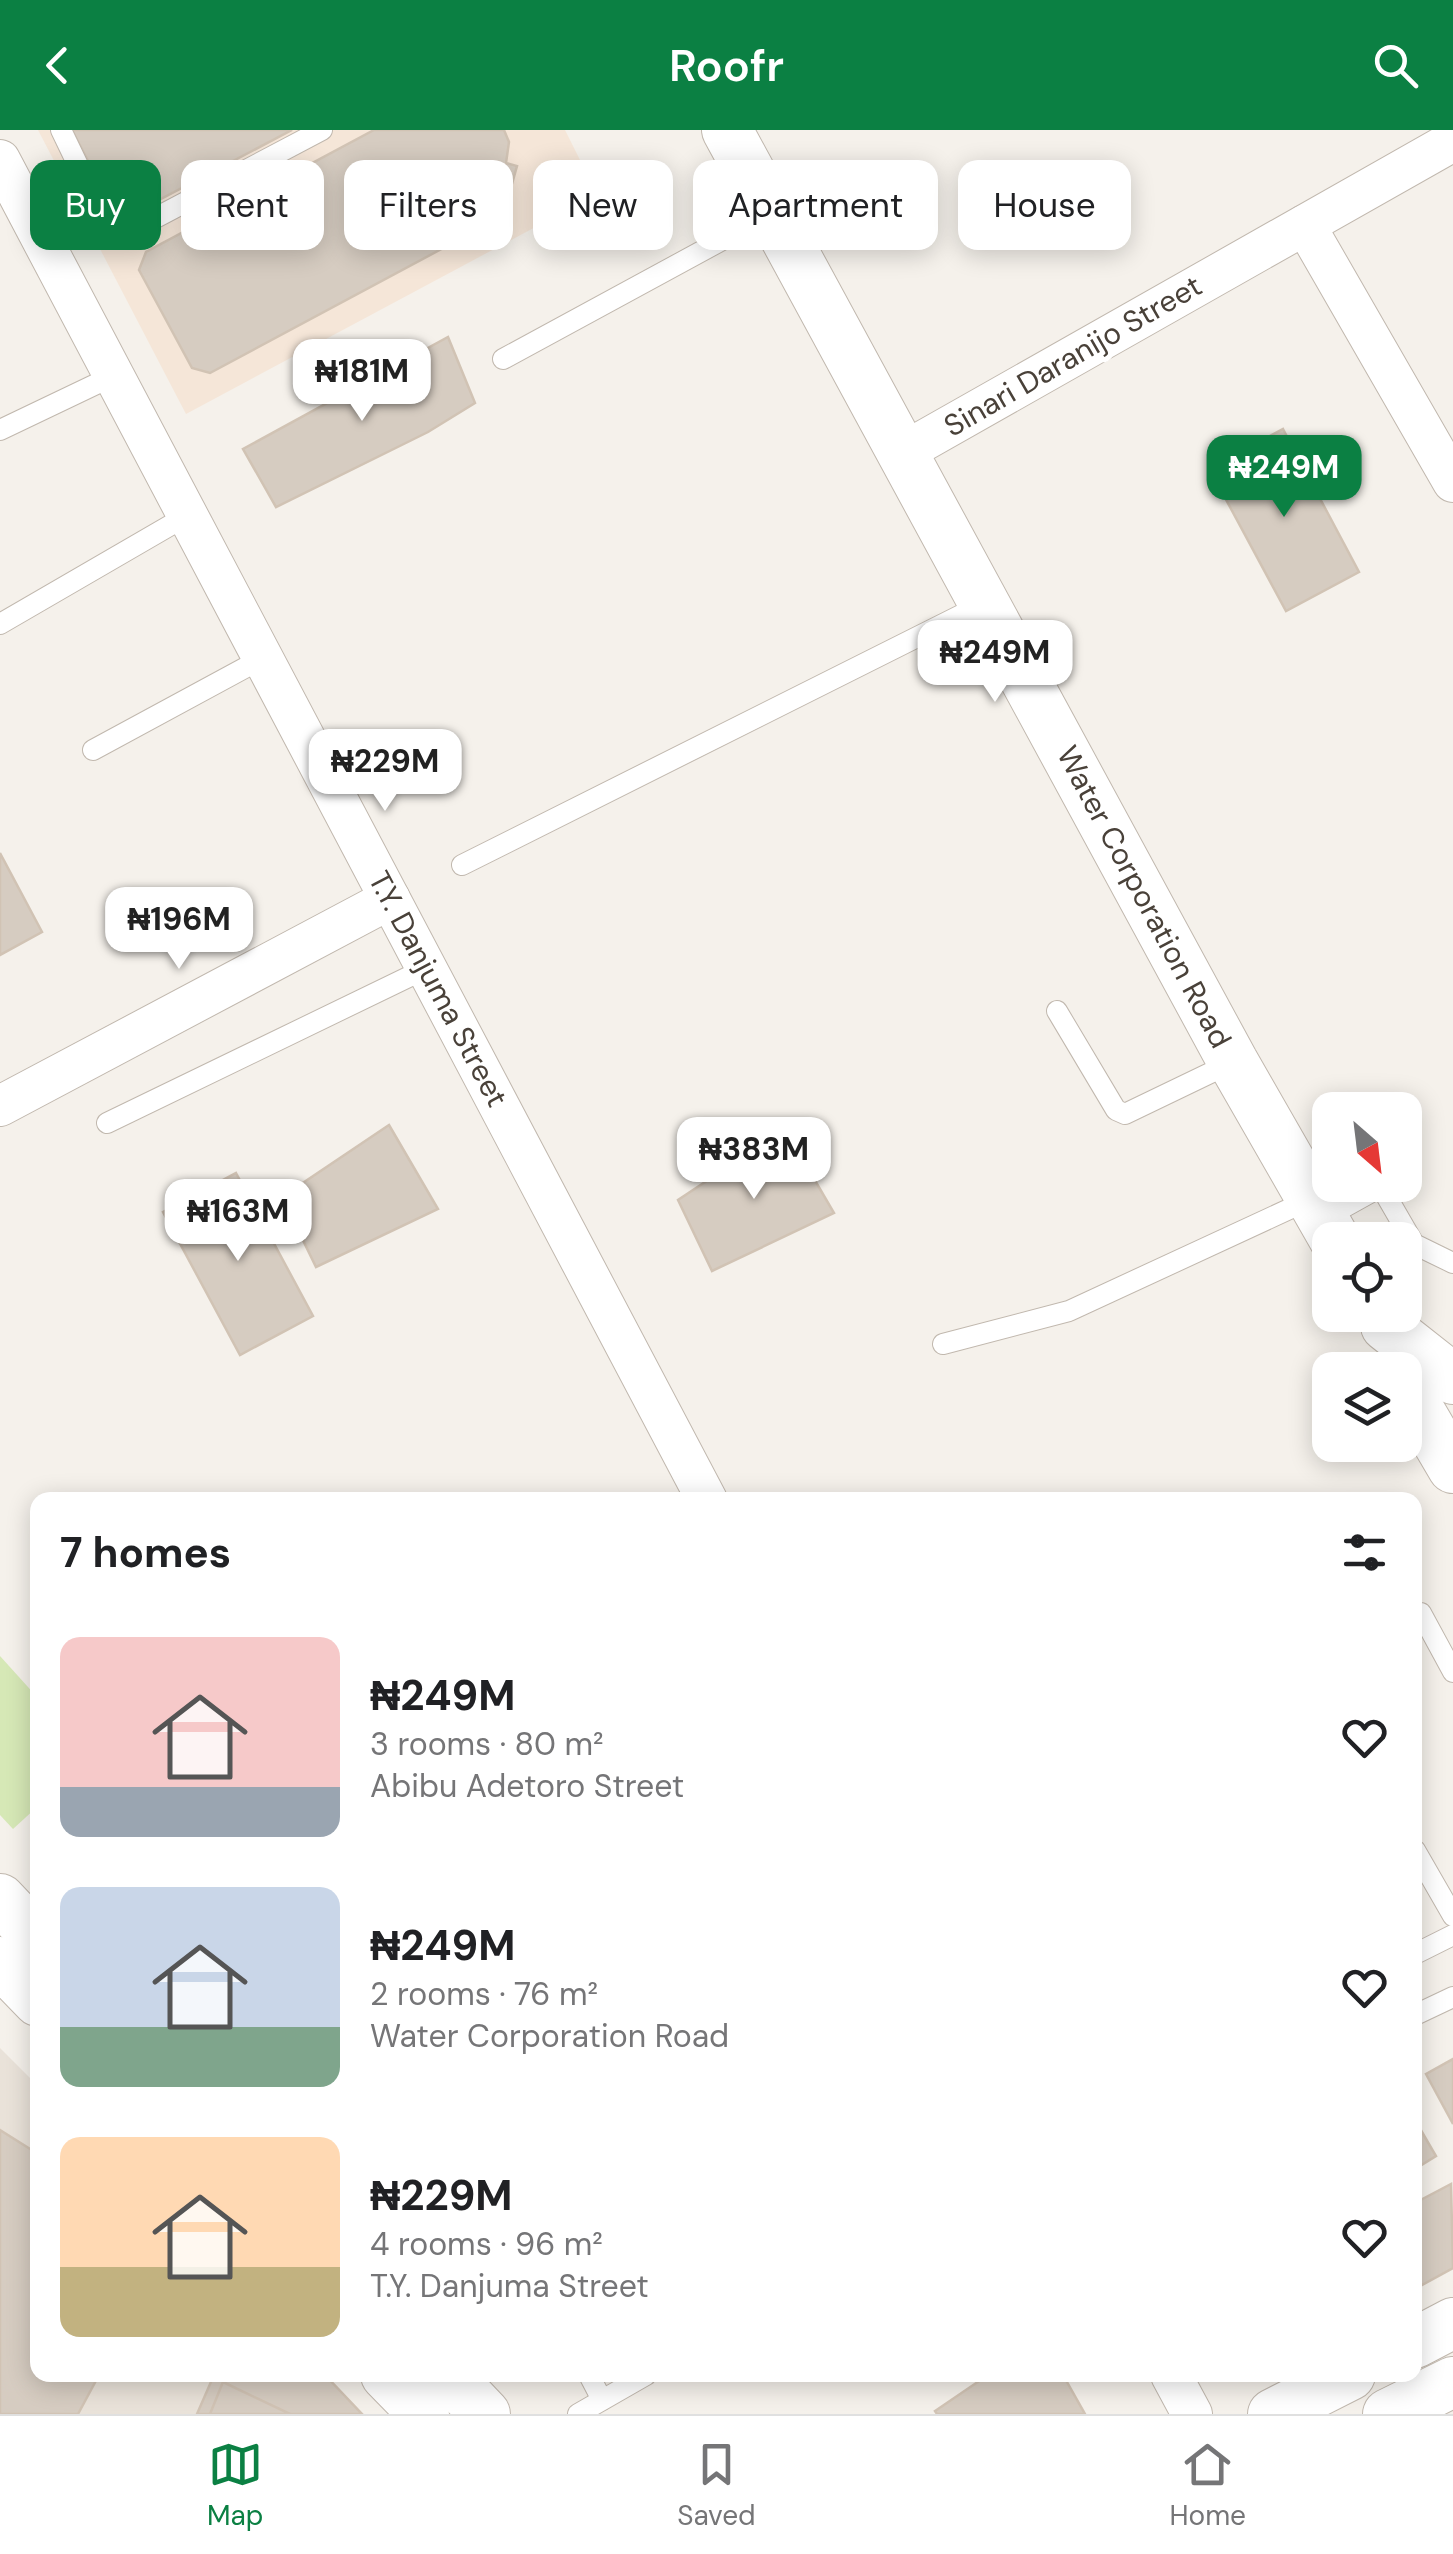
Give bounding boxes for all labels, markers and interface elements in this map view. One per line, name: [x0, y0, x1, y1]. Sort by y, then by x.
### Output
text: Roofr: [669, 36, 784, 95]
icon: back: [30, 38, 85, 93]
icon: search: [1368, 38, 1423, 93]
chip: Buy: [30, 160, 161, 250]
chip: Rent: [181, 160, 324, 250]
chip: Filters: [344, 160, 513, 250]
chip: New: [533, 160, 673, 250]
chip: Apartment: [693, 160, 938, 250]
chip: House: [958, 160, 1131, 250]
street label: Sinari Daranijo Street: [937, 266, 1209, 445]
pin: ₦181M: [292, 339, 432, 424]
text: ₦181M: [315, 350, 409, 392]
pin: ₦249M: [1214, 435, 1354, 520]
text: ₦249M: [1229, 446, 1339, 488]
pin: ₦249M: [925, 620, 1065, 705]
text: ₦249M: [940, 631, 1050, 673]
pin: ₦229M: [315, 729, 455, 814]
street label: Water Corporation Road: [1048, 739, 1241, 1055]
text: ₦229M: [331, 740, 439, 782]
street label: T.Y. Danjuma Street: [360, 864, 517, 1113]
pin: ₦196M: [109, 887, 249, 972]
text: ₦196M: [127, 898, 231, 940]
north arrow: [1312, 1092, 1422, 1202]
map controls: [1312, 1092, 1422, 1462]
pin: ₦383M: [684, 1117, 824, 1202]
text: ₦383M: [699, 1128, 809, 1170]
pin: ₦163M: [168, 1179, 308, 1264]
text: ₦163M: [187, 1190, 289, 1232]
button: locate: [1312, 1222, 1422, 1332]
button: layers: [1312, 1352, 1422, 1462]
text: 7 homes: [60, 1525, 231, 1580]
icon: filters: [1337, 1525, 1392, 1580]
text: ₦249M: [370, 1668, 515, 1723]
icon: home: [140, 1677, 260, 1797]
icon: heart: [1337, 1710, 1392, 1765]
text: 3 rooms · 80 m²: [370, 1723, 603, 1765]
text: Abibu Adetoro Street: [370, 1765, 684, 1807]
text: ₦249M: [370, 1918, 515, 1973]
icon: home: [140, 1927, 260, 2047]
icon: heart: [1337, 1960, 1392, 2015]
text: 2 rooms · 76 m²: [370, 1973, 598, 2015]
text: Water Corporation Road: [370, 2015, 729, 2057]
text: ₦229M: [370, 2168, 513, 2223]
icon: home: [140, 2177, 260, 2297]
icon: heart: [1337, 2210, 1392, 2265]
text: 4 rooms · 96 m²: [370, 2223, 603, 2265]
text: T.Y. Danjuma Street: [370, 2265, 649, 2307]
tab: Map: [207, 2437, 263, 2534]
tab: Saved: [677, 2437, 756, 2534]
tab: Home: [1170, 2437, 1246, 2534]

